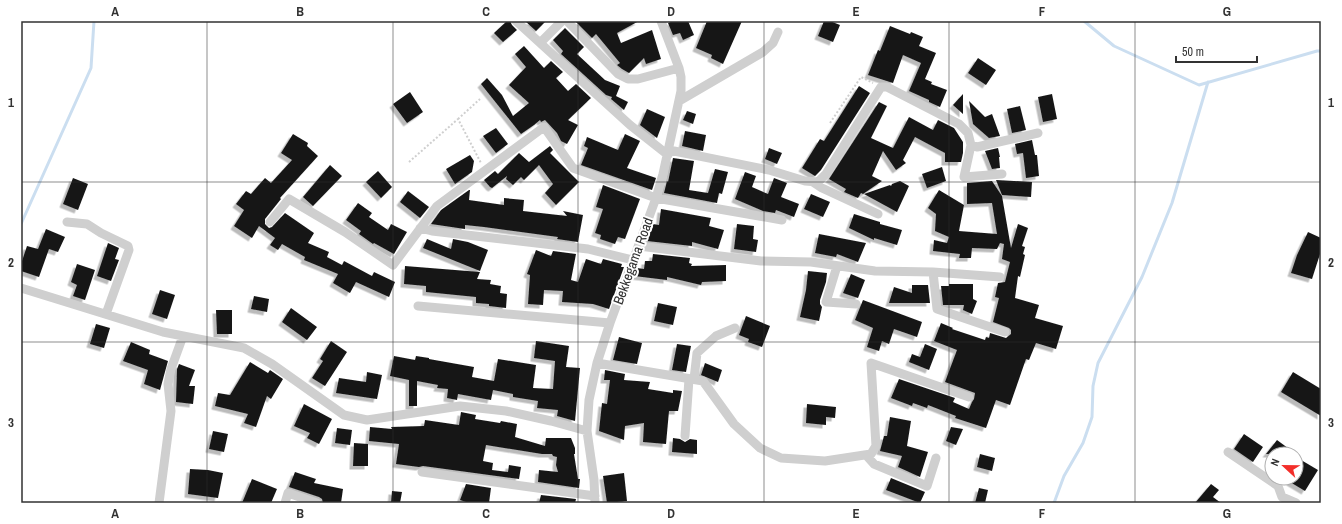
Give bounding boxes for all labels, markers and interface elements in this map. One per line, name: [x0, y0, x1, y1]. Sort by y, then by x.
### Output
text: A: [111, 3, 119, 20]
text: B: [296, 3, 304, 20]
text: C: [482, 3, 490, 20]
text: D: [667, 3, 675, 20]
text: E: [852, 3, 860, 20]
text: F: [1039, 3, 1046, 20]
text: G: [1223, 3, 1231, 20]
scale bar: [1176, 38, 1257, 64]
text: 50 m: [1182, 44, 1204, 60]
text: 1: [8, 94, 14, 111]
text: 1: [1328, 94, 1334, 111]
street label: Bekkegama Road: [609, 215, 657, 307]
text: 2: [8, 254, 14, 271]
text: 2: [1328, 254, 1334, 271]
text: 3: [8, 414, 14, 431]
text: 3: [1328, 414, 1334, 431]
north arrow: [1264, 446, 1304, 486]
text: N: [1267, 457, 1282, 468]
text: A: [111, 505, 119, 522]
text: B: [296, 505, 304, 522]
text: C: [482, 505, 490, 522]
text: D: [667, 505, 675, 522]
text: E: [852, 505, 860, 522]
text: F: [1039, 505, 1046, 522]
text: G: [1223, 505, 1231, 522]

